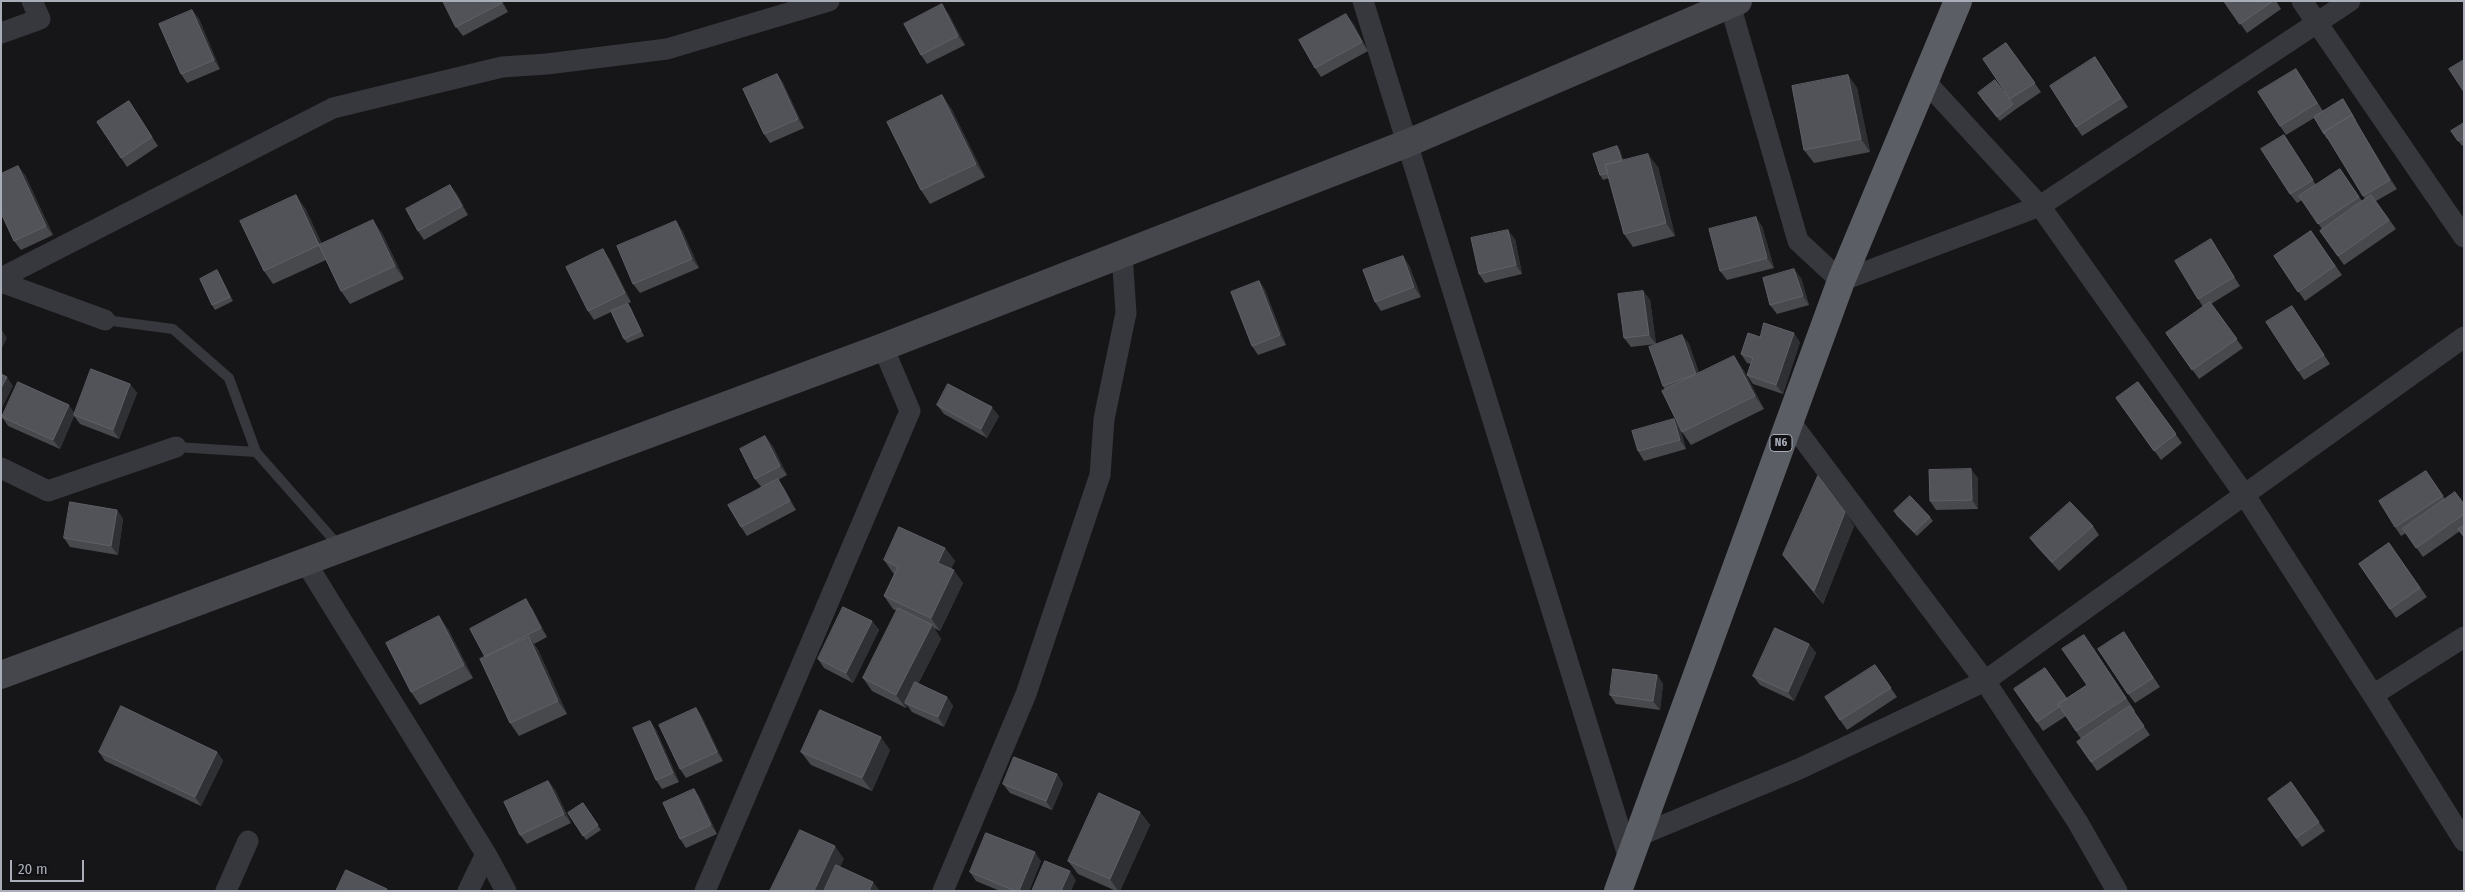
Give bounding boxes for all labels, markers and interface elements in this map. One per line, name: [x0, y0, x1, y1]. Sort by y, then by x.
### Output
road number: N6: [1770, 434, 1792, 452]
scale bar: [12, 850, 86, 882]
text: 20 m: [18, 860, 48, 878]

